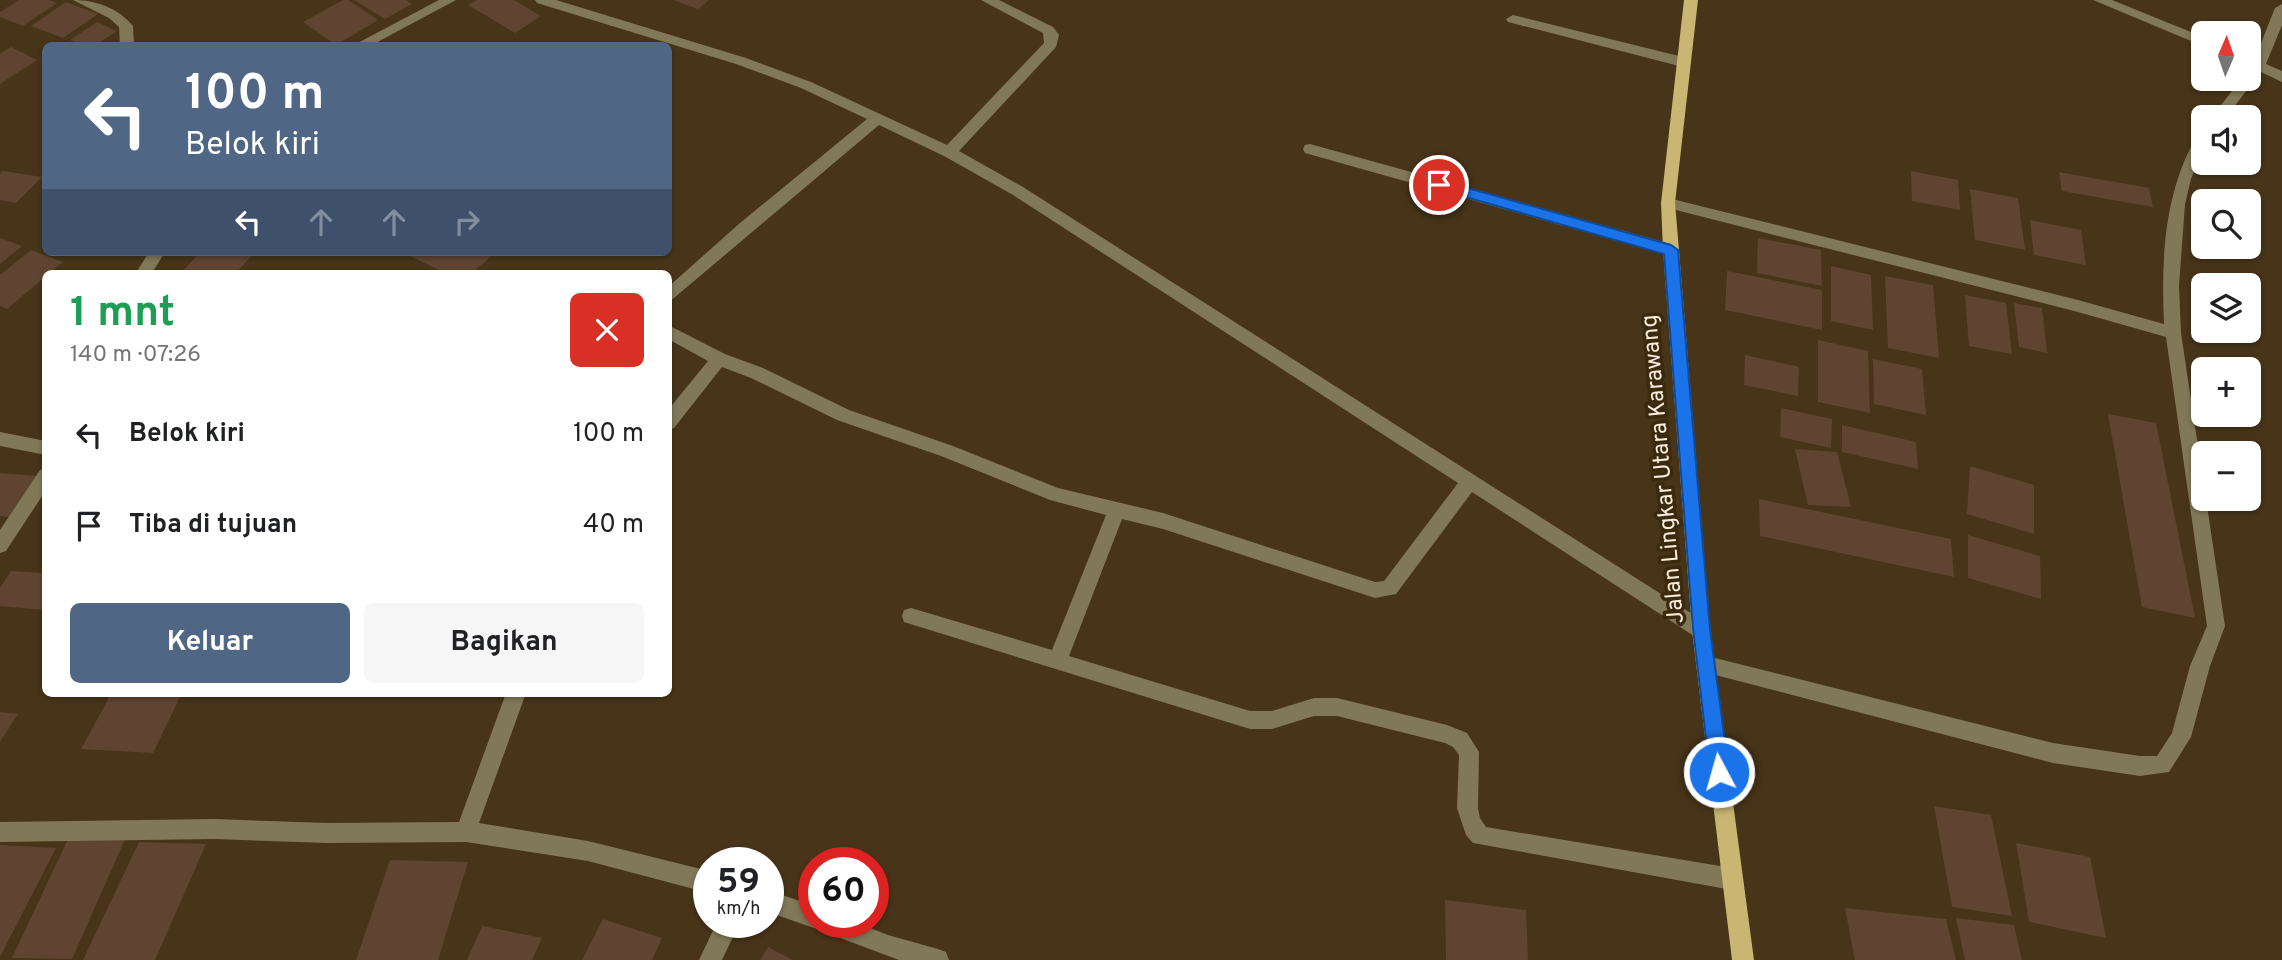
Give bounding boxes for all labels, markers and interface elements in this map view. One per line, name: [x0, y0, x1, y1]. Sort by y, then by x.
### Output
north arrow: [2191, 21, 2261, 91]
map controls: [2191, 21, 2261, 511]
text: 100 m: [185, 65, 324, 127]
icon: left: [70, 70, 161, 161]
button: sound: [2191, 105, 2261, 175]
text: Belok kiri: [185, 126, 320, 166]
pin: [1409, 155, 1469, 215]
icon: arrive: [1420, 166, 1458, 204]
button: search: [2191, 189, 2261, 259]
icon: left: [229, 203, 267, 241]
icon: ahead: [302, 203, 340, 241]
icon: ahead: [375, 203, 413, 241]
icon: right: [448, 203, 486, 241]
button: layers: [2191, 273, 2261, 343]
text: 1 mnt: [70, 288, 175, 341]
button: close: [570, 293, 644, 367]
street label: Jalan Lingkar Utara Karawang: [1636, 313, 1692, 625]
text: 140 m · 07:26: [70, 341, 201, 370]
button: +: [2191, 357, 2261, 427]
icon: left: [70, 416, 108, 454]
text: Belok kiri: [129, 418, 245, 451]
text: 100 m: [573, 418, 644, 451]
button: −: [2191, 441, 2261, 511]
icon: arrive: [70, 507, 108, 545]
text: Tiba di tujuan: [129, 509, 297, 542]
text: 40 m: [583, 509, 644, 542]
button: Keluar: [70, 603, 350, 683]
button: Bagikan: [364, 603, 644, 683]
position arrow: [1682, 735, 1756, 809]
speed limit sign: 60: [798, 847, 889, 938]
text: 59: [717, 861, 760, 905]
text: km/h: [717, 898, 760, 921]

